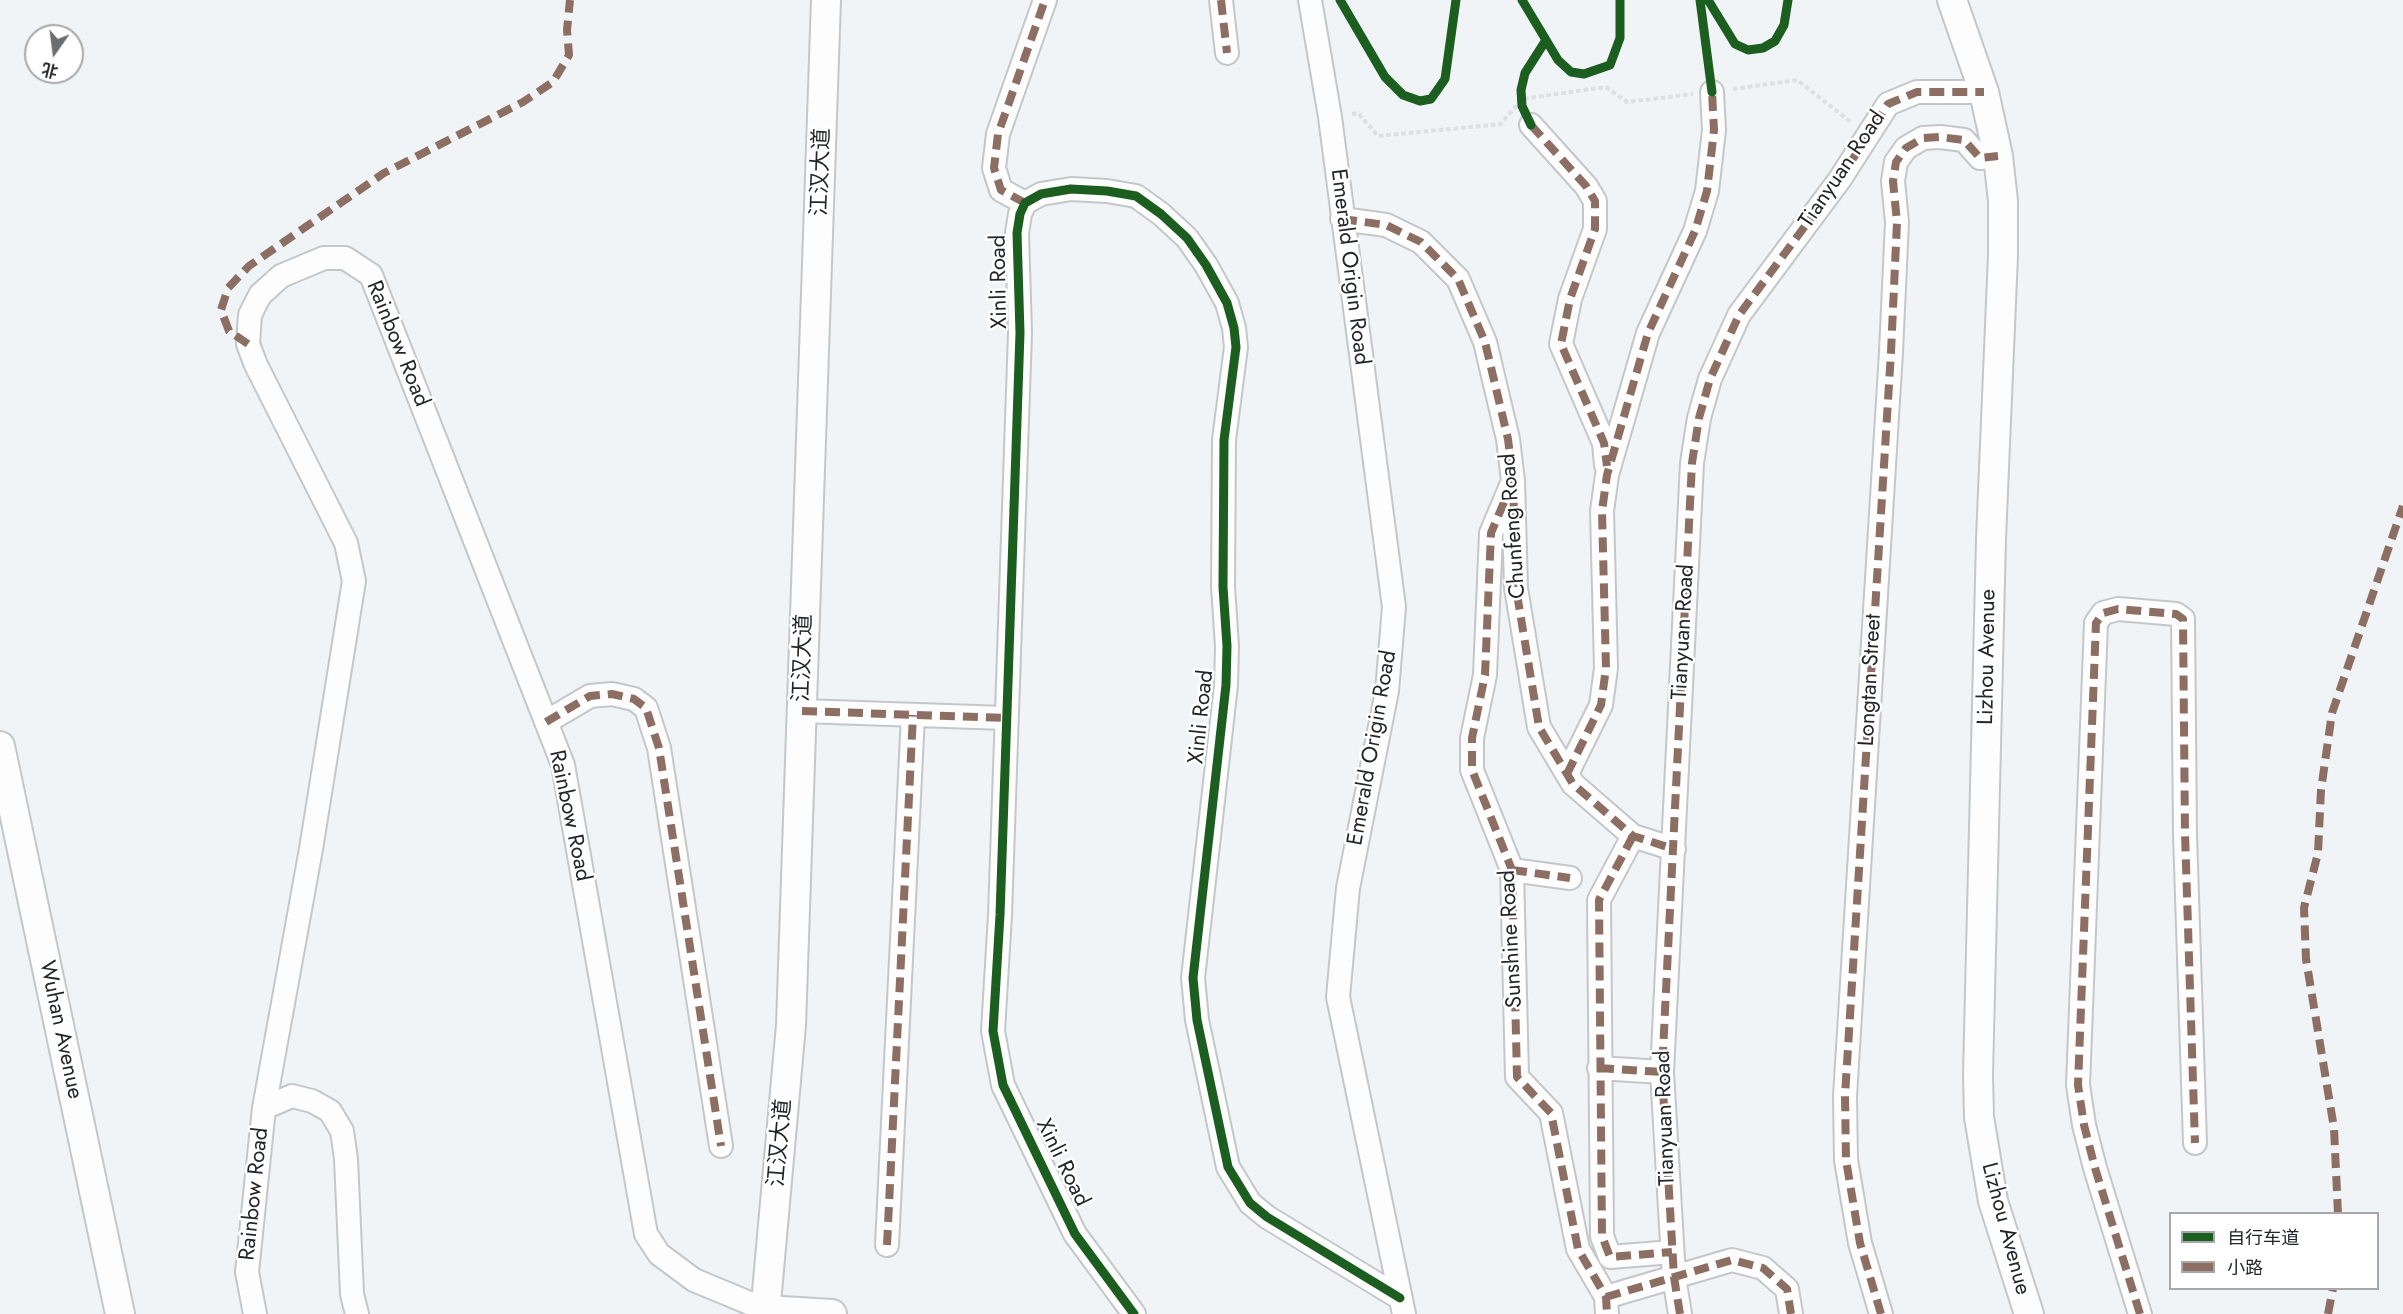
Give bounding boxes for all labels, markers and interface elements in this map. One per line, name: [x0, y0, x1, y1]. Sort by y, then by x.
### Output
north arrow: [24, 24, 84, 84]
text: 北: [39, 57, 61, 83]
street label: Tianyuan Road: [1794, 106, 1892, 234]
street label: 江汉大道: [807, 128, 837, 216]
street label: Emerald Origin Road: [1324, 167, 1374, 367]
street label: Xinli Road: [986, 235, 1014, 329]
street label: Rainbow Road: [360, 277, 434, 411]
street label: Chunfeng Road: [1496, 453, 1532, 599]
street label: Tianyuan Road: [1667, 564, 1701, 700]
street label: Lizhou Avenue: [1974, 589, 2002, 725]
street label: Longtan Street: [1854, 613, 1888, 747]
street label: 江汉大道: [789, 614, 819, 702]
street label: Emerald Origin Road: [1343, 648, 1403, 848]
street label: Xinli Road: [1184, 669, 1220, 765]
street label: Rainbow Road: [542, 748, 596, 884]
street label: Sunshine Road: [1495, 869, 1529, 1009]
street label: Wuhan Avenue: [32, 958, 88, 1102]
street label: Tianyuan Road: [1650, 1050, 1682, 1186]
street label: 江汉大道: [764, 1098, 798, 1188]
street label: Xinli Road: [1029, 1115, 1095, 1211]
street label: Rainbow Road: [235, 1126, 275, 1262]
street label: Lizhou Avenue: [1975, 1160, 2035, 1298]
legend: [2169, 1212, 2379, 1290]
text: 自行车道: [2227, 1225, 2299, 1251]
text: 小路: [2227, 1255, 2263, 1281]

